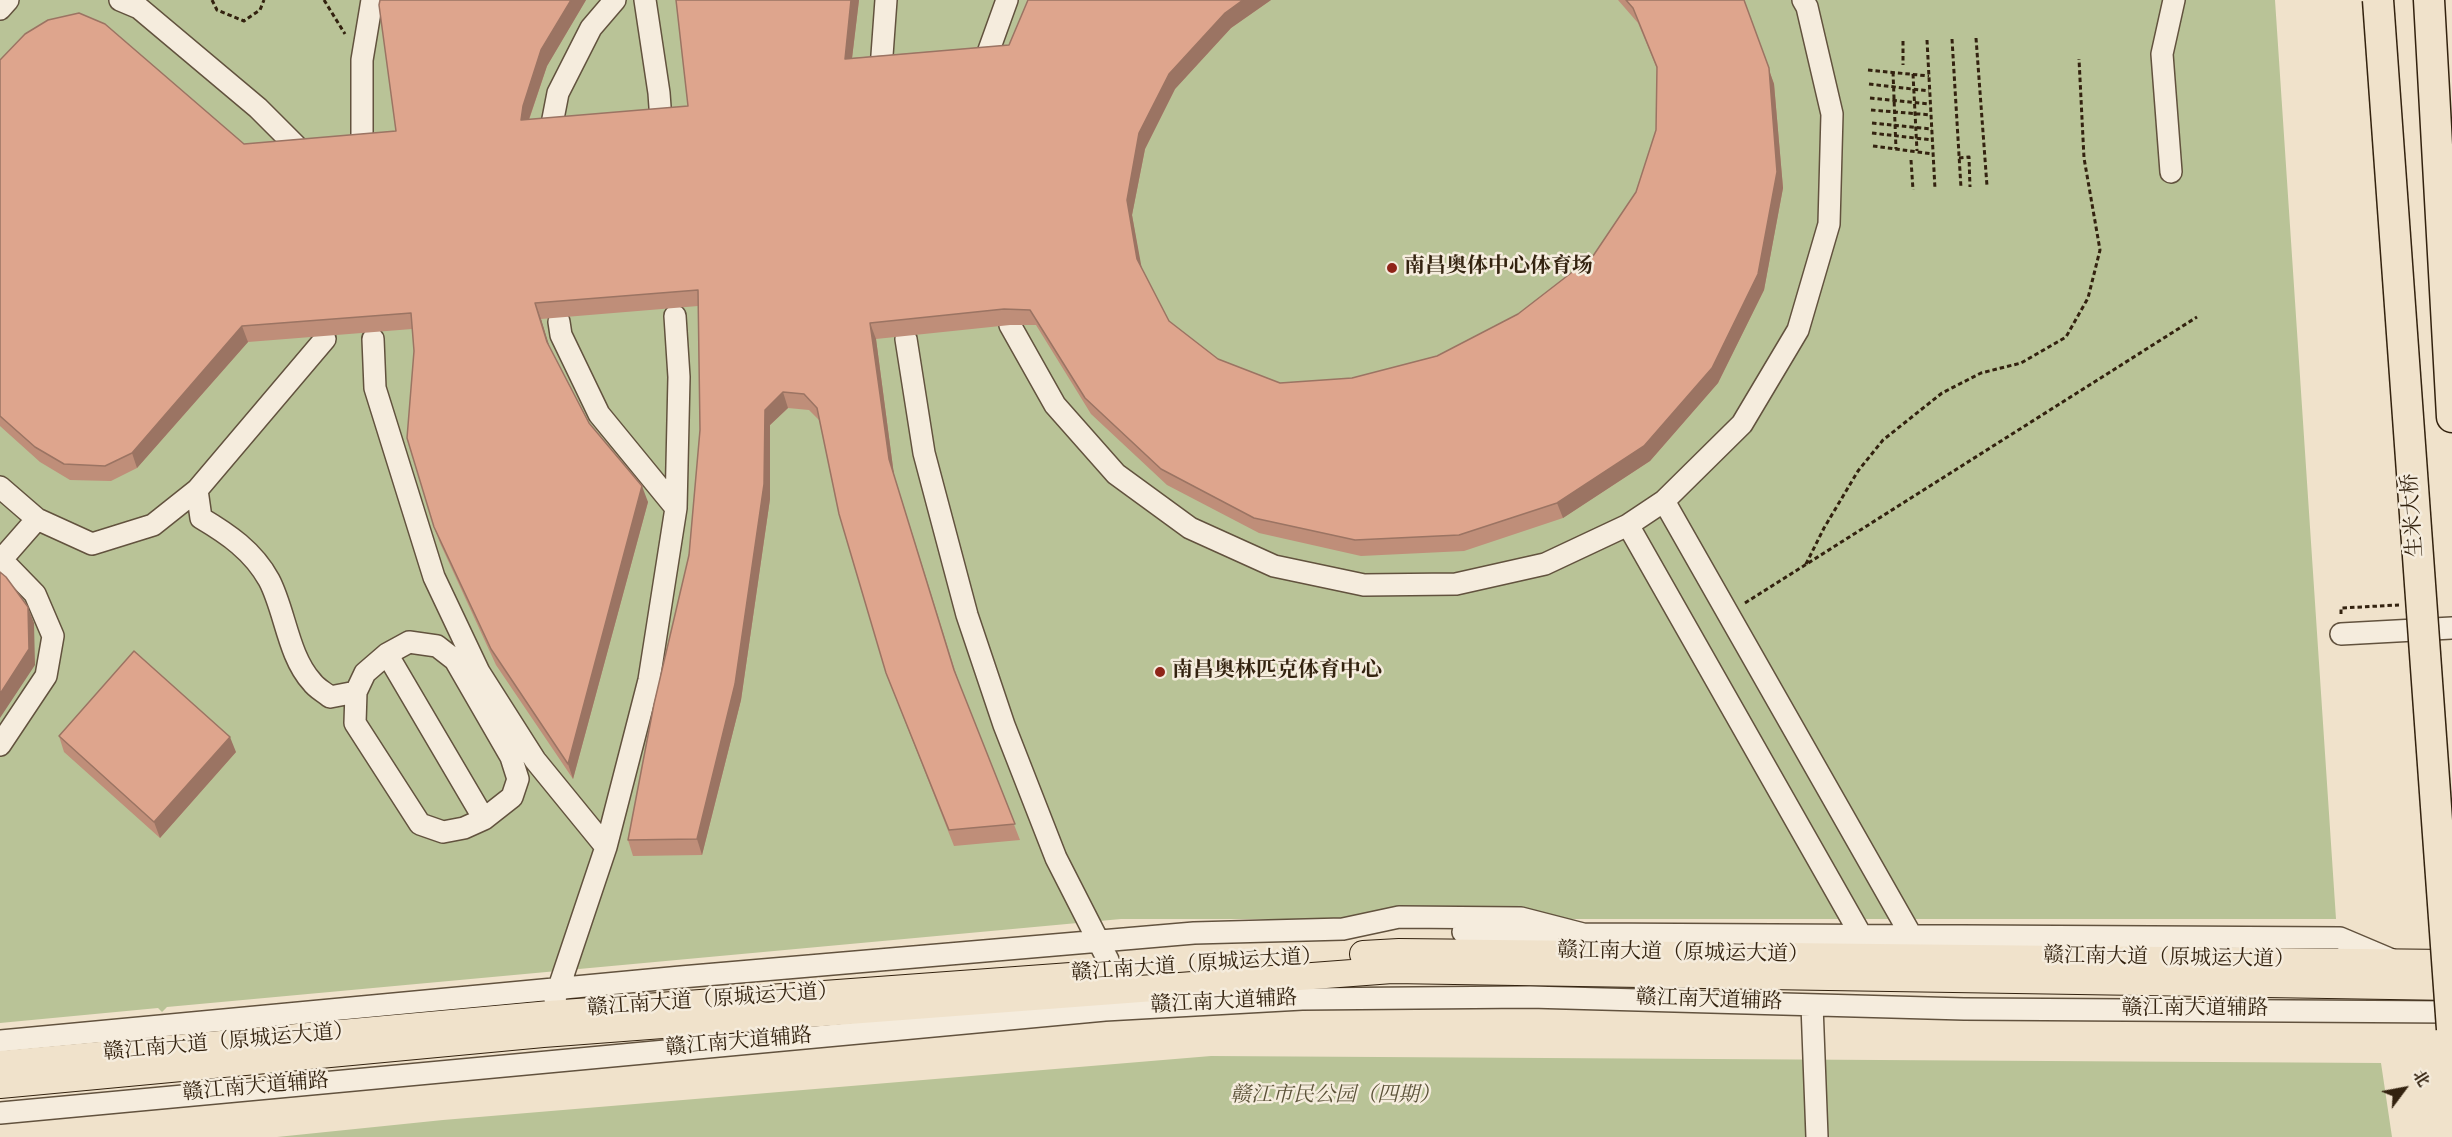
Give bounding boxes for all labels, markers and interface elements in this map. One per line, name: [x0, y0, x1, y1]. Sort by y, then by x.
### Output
place label: 南昌奥体中心体育场: [1404, 255, 1593, 281]
marker: 南昌奥体中心体育场: [1385, 261, 1399, 275]
street label: 生米大桥: [2400, 472, 2430, 558]
place label: 南昌奥林匹克体育中心: [1172, 659, 1382, 685]
marker: 南昌奥林匹克体育中心: [1153, 665, 1167, 679]
street label: 赣江南大道（原城运大道）: [1557, 940, 1809, 970]
street label: 赣江南大道（原城运大道）: [2043, 945, 2295, 975]
street label: 赣江南大道（原城运大道）: [1070, 946, 1324, 988]
street label: 赣江南大道（原城运大道）: [586, 981, 840, 1023]
street label: 赣江南大道辅路: [1635, 987, 1783, 1017]
street label: 赣江南大道辅路: [1150, 988, 1298, 1020]
street label: 赣江南大道辅路: [2122, 997, 2268, 1023]
street label: 赣江南大道（原城运大道）: [102, 1020, 356, 1068]
street label: 赣江南大道辅路: [665, 1025, 813, 1063]
north arrow: [2374, 1059, 2434, 1119]
text: 北: [2406, 1066, 2434, 1092]
street label: 赣江南大道辅路: [182, 1070, 330, 1108]
park label: 赣江市民公园（四期）: [1230, 1084, 1440, 1110]

